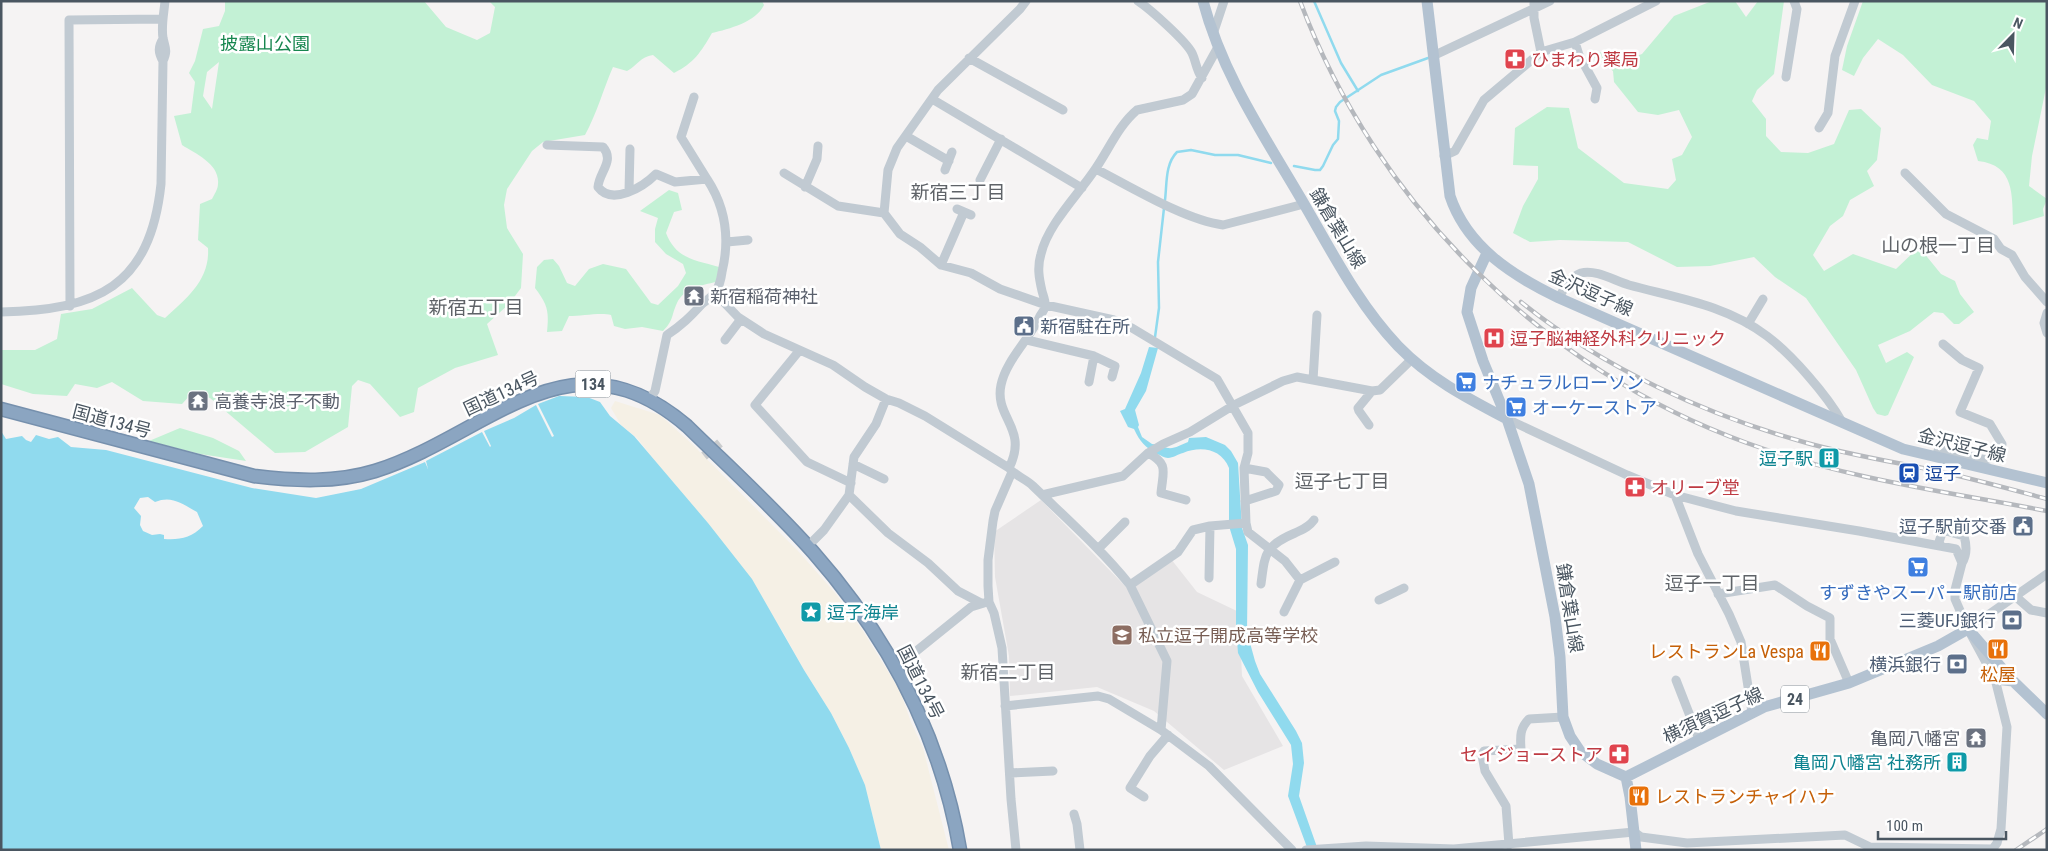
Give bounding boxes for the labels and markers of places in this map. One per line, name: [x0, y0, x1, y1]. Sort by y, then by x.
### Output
pharmacy icon: ひまわり薬局: [1503, 47, 1527, 71]
place label: ひまわり薬局: [1531, 49, 1639, 70]
temple icon: 新宿稲荷神社: [682, 284, 706, 308]
place label: 新宿稲荷神社: [710, 286, 818, 307]
public building icon: 新宿駐在所: [1012, 314, 1036, 338]
place label: 新宿駐在所: [1040, 316, 1130, 337]
hospital icon: 逗子脳神経外科クリニック: [1482, 326, 1506, 350]
place label: 逗子脳神経外科クリニック: [1510, 328, 1726, 349]
supermarket icon: ナチュラルローソン: [1454, 370, 1478, 394]
place label: ナチュラルローソン: [1482, 372, 1644, 393]
temple icon: 高養寺浪子不動: [186, 389, 210, 413]
place label: 高養寺浪子不動: [214, 391, 340, 412]
supermarket icon: オーケーストア: [1504, 395, 1528, 419]
place label: オーケーストア: [1532, 397, 1657, 418]
building icon: 逗子駅: [1817, 446, 1841, 470]
place label: 逗子駅: [1759, 448, 1813, 469]
station icon: 逗子: [1897, 461, 1921, 485]
place label: 逗子: [1925, 463, 1961, 484]
pharmacy icon: オリーブ堂: [1623, 475, 1647, 499]
place label: オリーブ堂: [1651, 477, 1740, 498]
public building icon: 逗子駅前交番: [2011, 514, 2035, 538]
place label: 逗子駅前交番: [1899, 516, 2007, 537]
supermarket icon: すずきやスーパー駅前店: [1906, 555, 1930, 579]
place label: すずきやスーパー駅前店: [1819, 582, 2017, 603]
place icon: 逗子海岸: [799, 600, 823, 624]
place label: 逗子海岸: [827, 602, 899, 623]
bank icon: 三菱UFJ銀行: [2000, 608, 2024, 632]
place label: 三菱UFJ銀行: [1899, 610, 1996, 631]
school or university icon: 私立逗子開成高等学校: [1110, 623, 1134, 647]
place label: 私立逗子開成高等学校: [1138, 625, 1318, 646]
restaurant icon: 松屋: [1986, 637, 2010, 661]
restaurant icon: レストランLa Vespa: [1808, 639, 1832, 663]
place label: レストランLa Vespa: [1649, 641, 1804, 662]
bank icon: 横浜銀行: [1945, 652, 1969, 676]
place label: 横浜銀行: [1869, 654, 1941, 675]
place label: 松屋: [1980, 664, 2016, 685]
temple icon: 亀岡八幡宮: [1964, 726, 1988, 750]
place label: 亀岡八幡宮: [1870, 728, 1960, 749]
pharmacy icon: セイジョーストア: [1607, 742, 1631, 766]
place label: セイジョーストア: [1460, 744, 1603, 765]
building icon: 亀岡八幡宮 社務所: [1945, 750, 1969, 774]
place label: 亀岡八幡宮 社務所: [1793, 752, 1941, 773]
restaurant icon: レストランチャイハナ: [1627, 784, 1651, 808]
place label: レストランチャイハナ: [1655, 786, 1834, 807]

